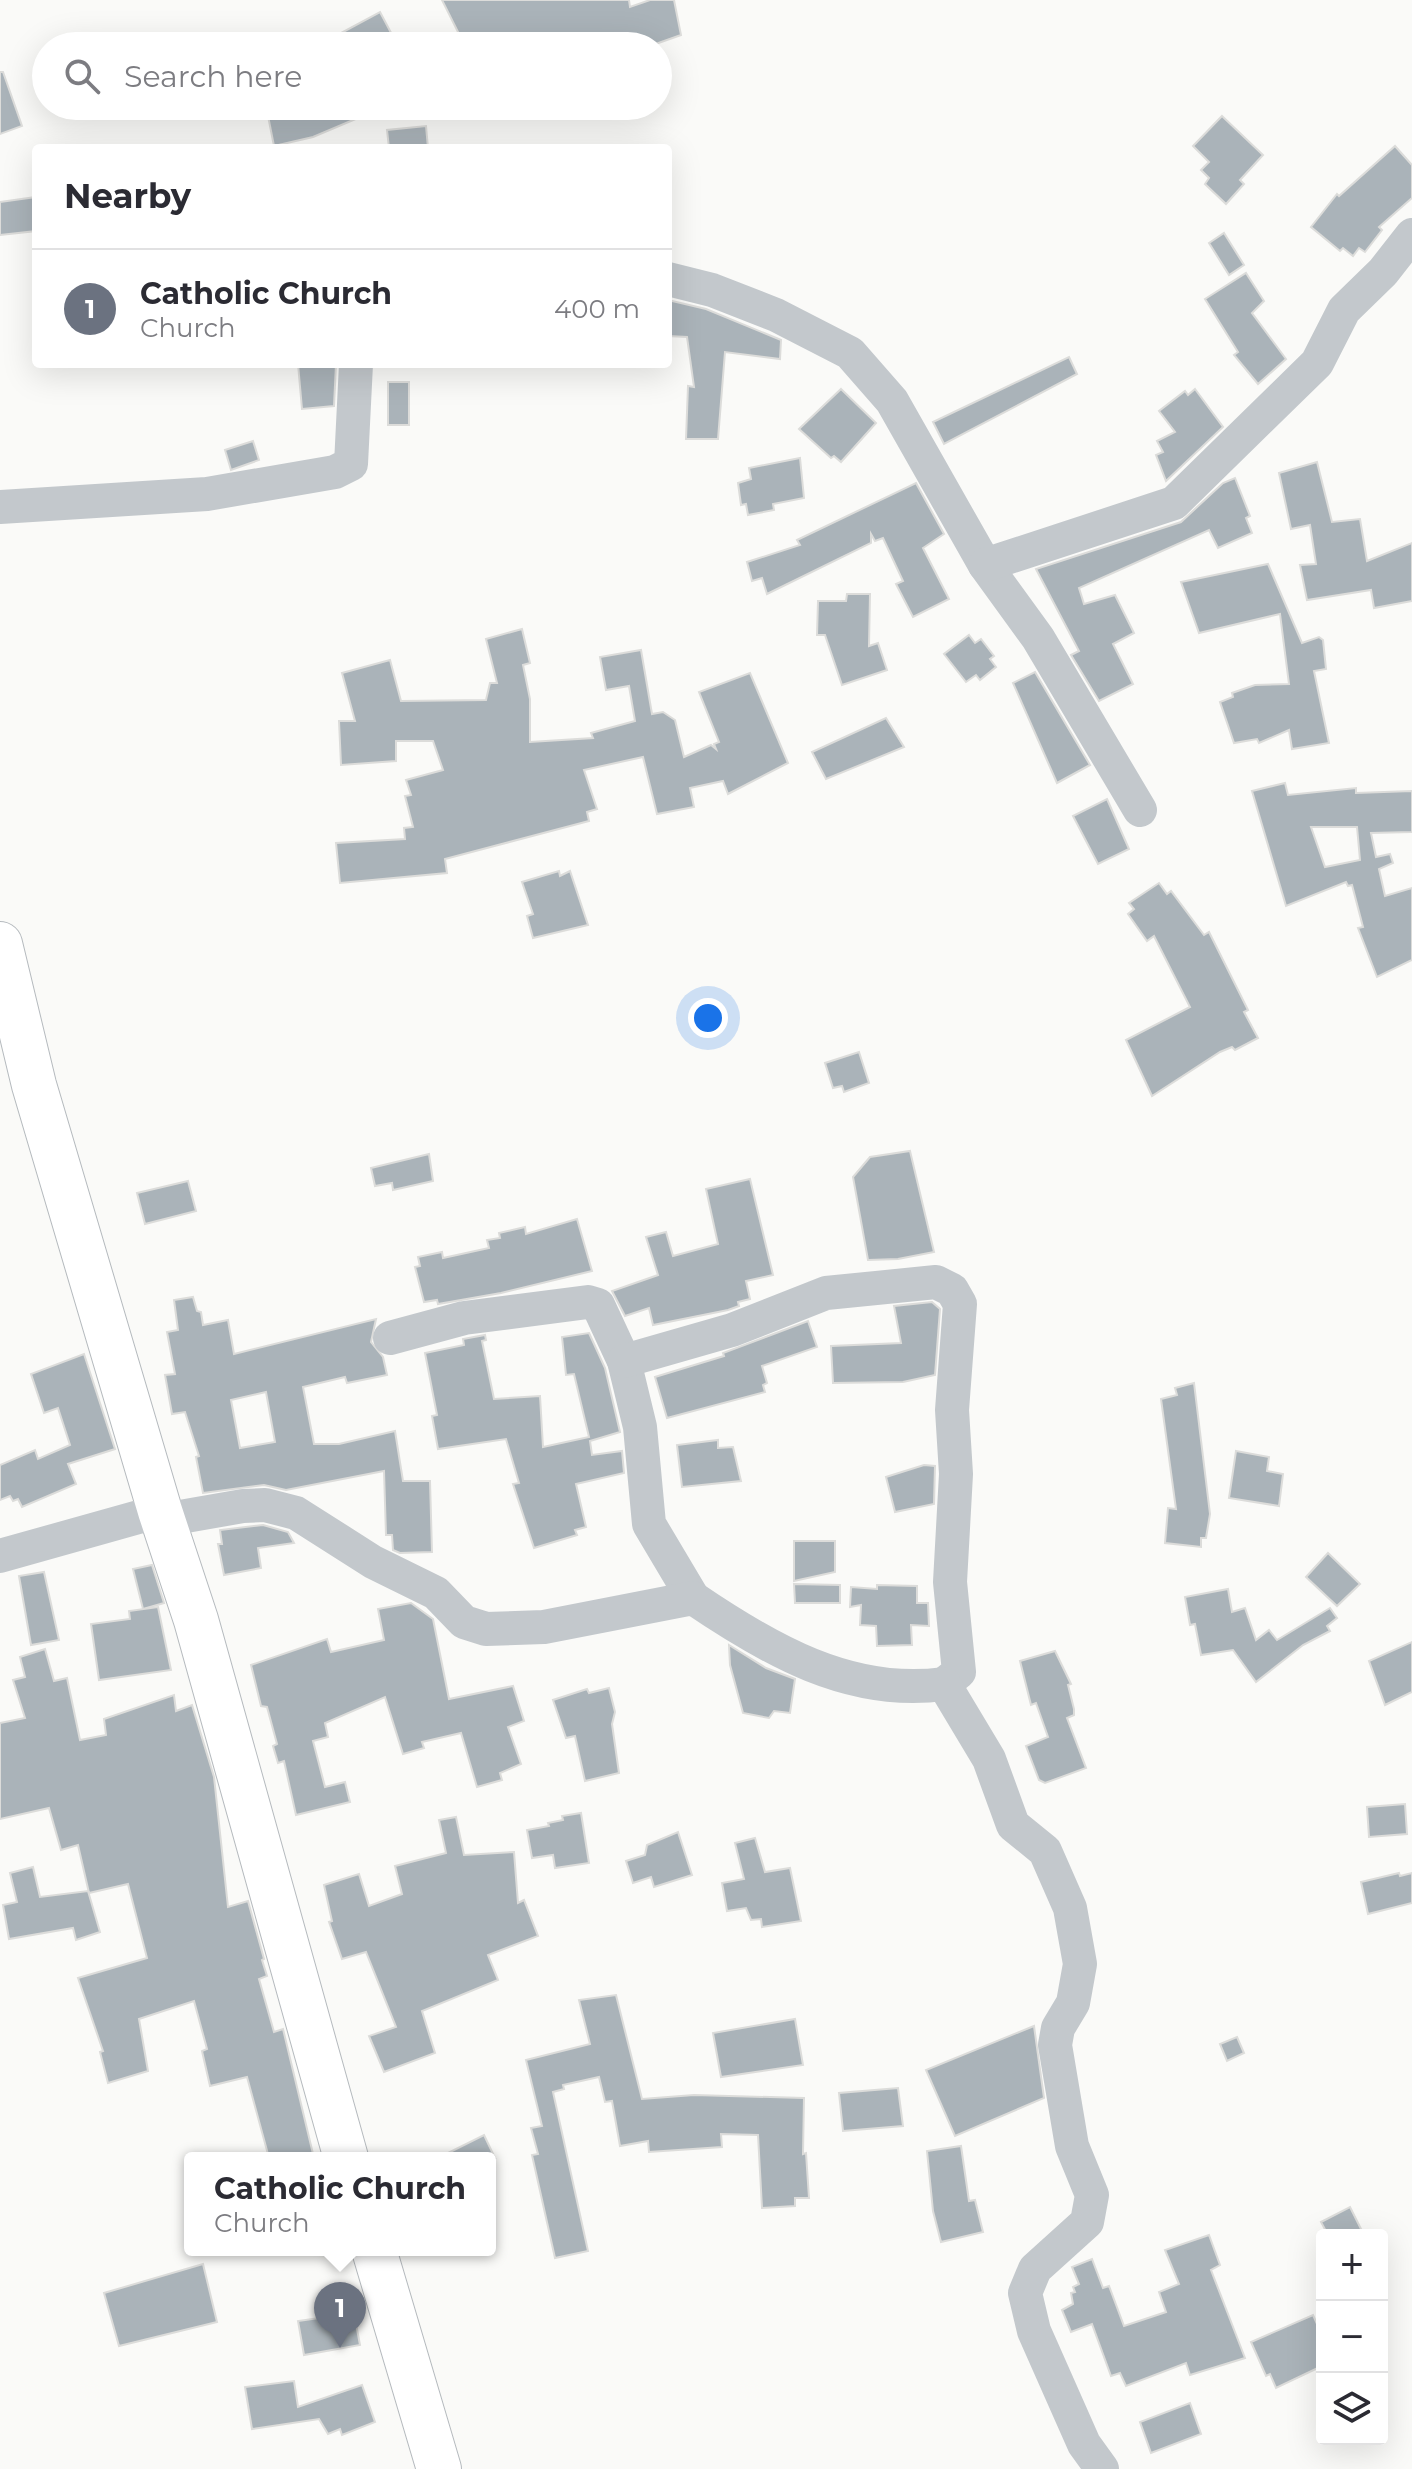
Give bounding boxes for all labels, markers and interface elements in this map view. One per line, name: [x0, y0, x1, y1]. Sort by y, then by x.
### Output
search box: [32, 32, 672, 120]
icon: search: [60, 54, 104, 98]
text: Search here: [124, 58, 302, 95]
text: Nearby: [64, 175, 191, 217]
text: Catholic Church: [140, 275, 392, 312]
text: 1: [85, 293, 95, 325]
text: 400 m: [554, 293, 640, 325]
text: Church: [140, 312, 236, 344]
your location: [688, 998, 728, 1038]
popup: [184, 2152, 496, 2256]
text: Catholic Church: [214, 2170, 466, 2207]
text: Church: [214, 2207, 310, 2239]
map controls: [1316, 2229, 1388, 2445]
button: +: [1316, 2229, 1388, 2301]
pin: 1: [314, 2282, 366, 2348]
button: −: [1316, 2301, 1388, 2373]
button: layers: [1316, 2373, 1388, 2445]

